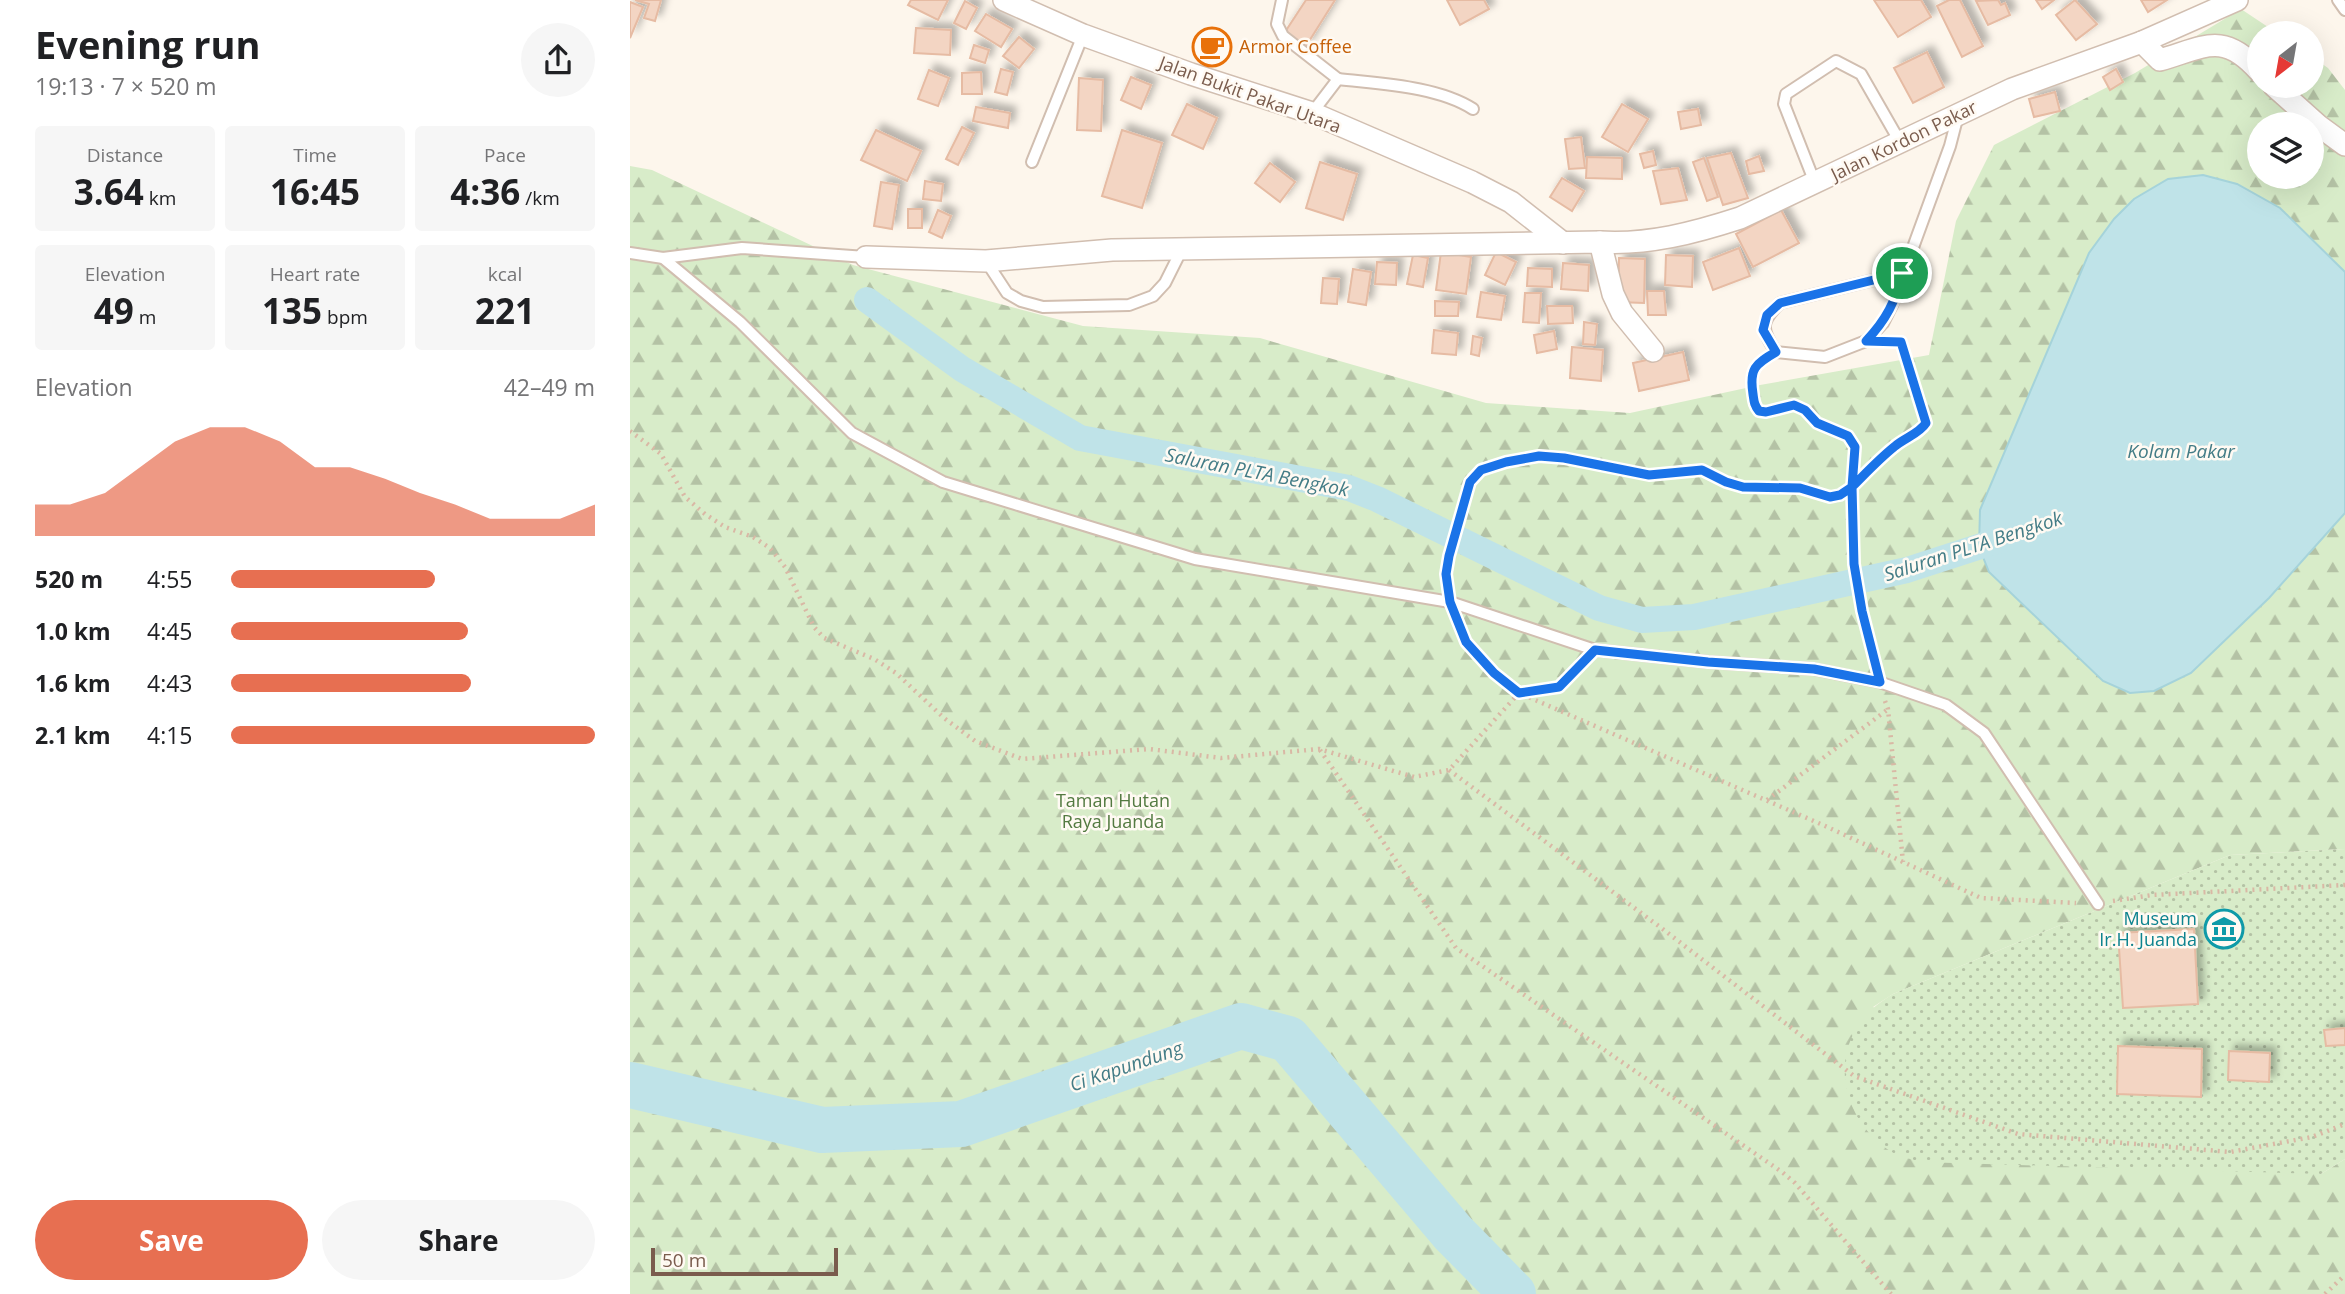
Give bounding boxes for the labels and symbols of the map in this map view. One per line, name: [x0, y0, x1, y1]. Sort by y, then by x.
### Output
north arrow: [2247, 21, 2324, 98]
cafe icon: Armor Coffee: [1191, 26, 1233, 68]
place label: Armor Coffee: [1239, 34, 1352, 58]
street label: Jalan Bukit Pakar Utara: [1154, 49, 1345, 138]
street label: Jalan Kordon Pakar: [1825, 94, 1981, 187]
pin: [1872, 243, 1932, 303]
water label: Kolam Pakar: [2127, 438, 2236, 464]
water label: Saluran PLTA Bengkok: [1163, 441, 1351, 503]
water label: Saluran PLTA Bengkok: [1880, 505, 2066, 587]
park label: Taman Hutan Raya Juanda: [1056, 788, 1170, 833]
place label: Museum Ir.H. Juanda: [2099, 906, 2197, 951]
museum icon: Museum Ir.H. Juanda: [2203, 908, 2245, 950]
water label: Ci Kapundung: [1066, 1034, 1187, 1097]
scale bar: [651, 1245, 838, 1277]

